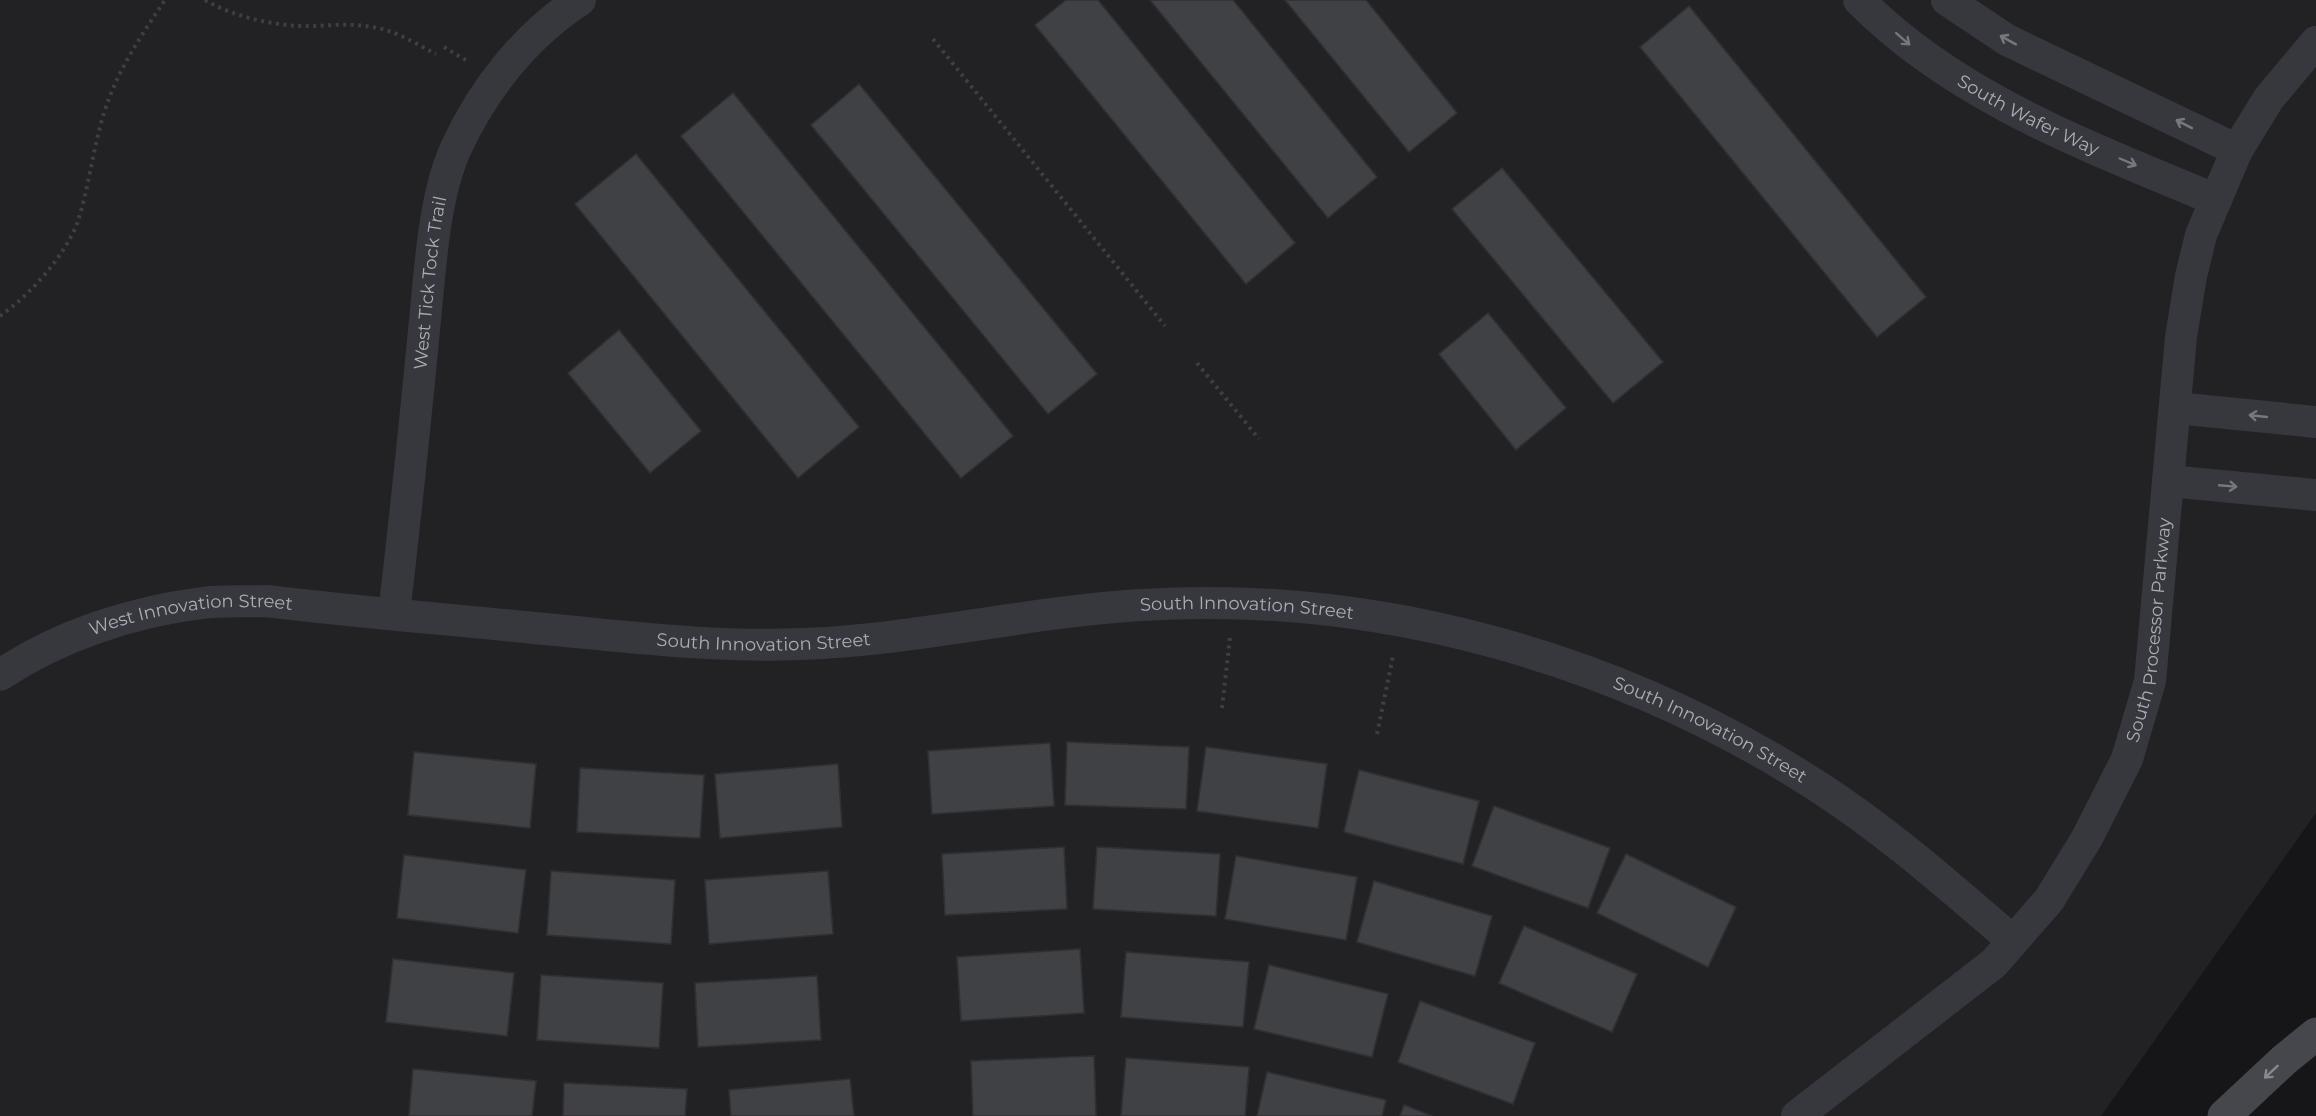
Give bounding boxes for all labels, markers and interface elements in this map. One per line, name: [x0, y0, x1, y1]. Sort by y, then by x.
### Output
one-way arrow: [1895, 32, 1910, 46]
one-way arrow: [2000, 34, 2017, 46]
street label: South Wafer Way: [1953, 70, 2103, 160]
one-way arrow: [2176, 117, 2194, 129]
one-way arrow: [2119, 158, 2137, 169]
street label: West Tick Tock Trail: [409, 194, 451, 371]
one-way arrow: [2248, 410, 2268, 421]
one-way arrow: [2217, 480, 2237, 491]
street label: South Processor Parkway: [2122, 516, 2176, 745]
street label: West Innovation Street: [86, 590, 294, 640]
street label: South Innovation Street: [1139, 592, 1355, 624]
street label: South Innovation Street: [656, 628, 872, 656]
street label: South Innovation Street: [1610, 672, 1811, 788]
one-way arrow: [2264, 1065, 2279, 1079]

